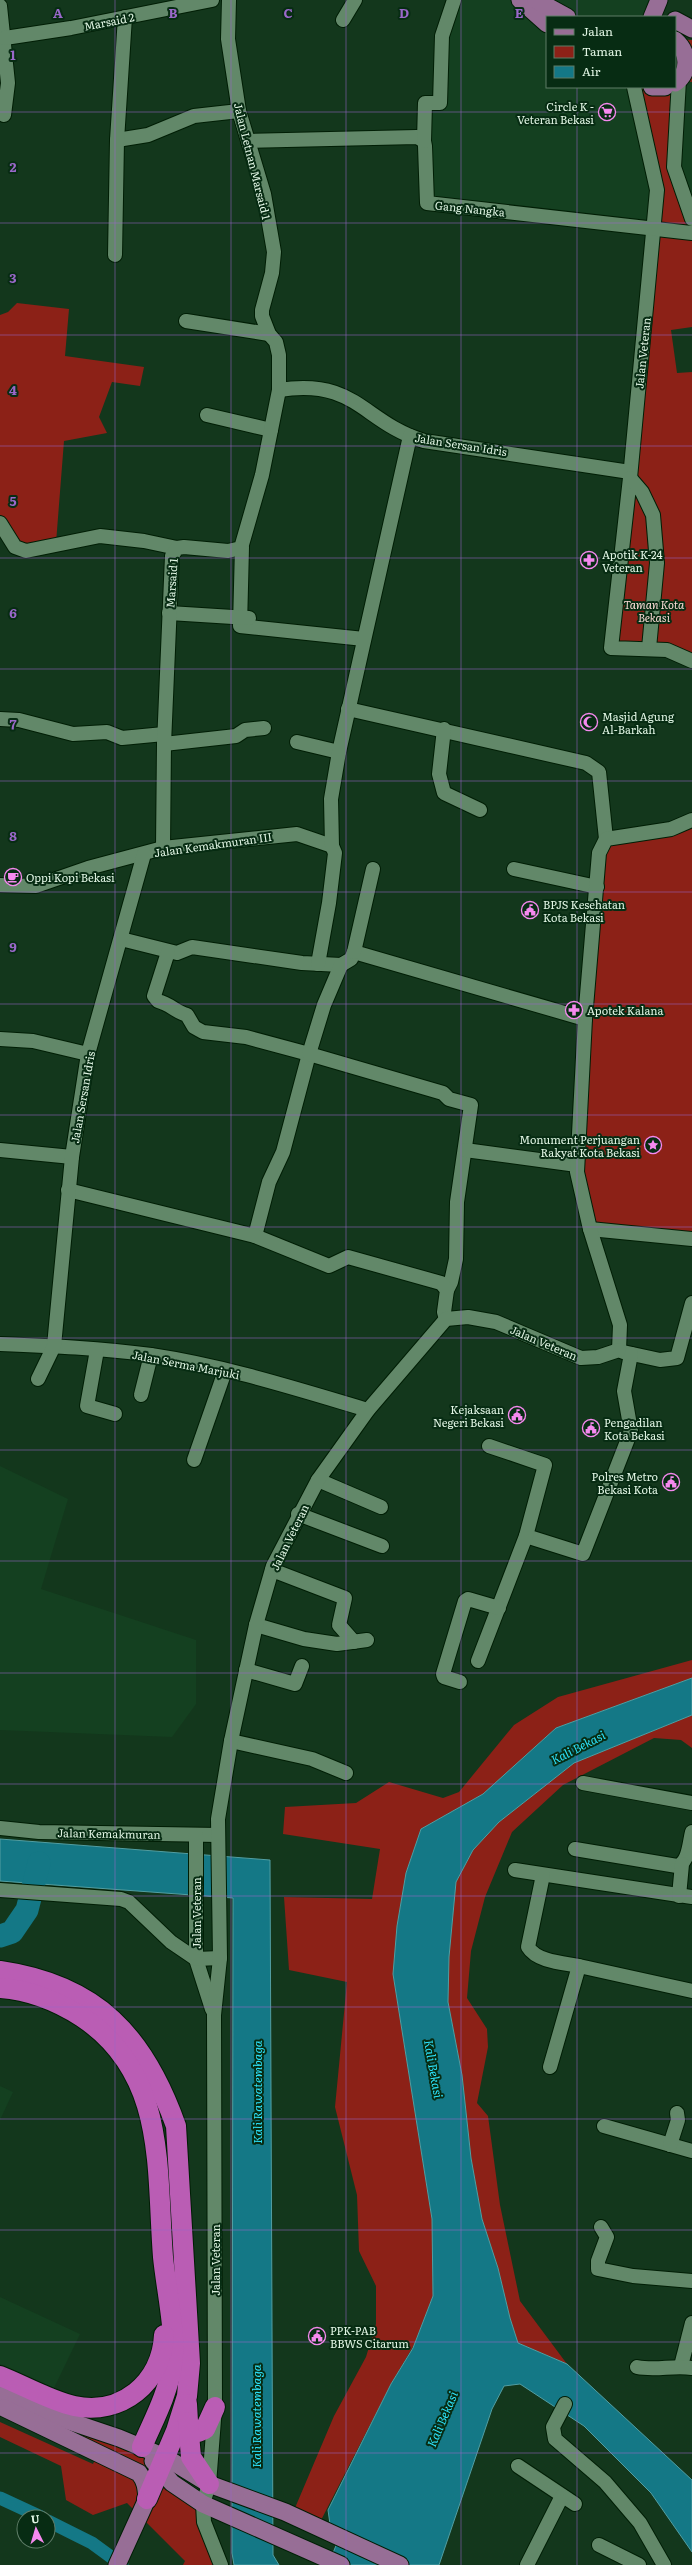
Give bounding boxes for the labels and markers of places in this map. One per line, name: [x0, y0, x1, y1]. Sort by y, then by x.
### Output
place label: Circle K - Veteran Bekasi: [517, 98, 594, 127]
supermarket icon: Circle K - Veteran Bekasi: [597, 102, 617, 122]
place label: Apotik K-24 Veteran: [602, 546, 663, 575]
pharmacy icon: Apotik K-24 Veteran: [579, 550, 599, 570]
place label: Masjid Agung Al-Barkah: [602, 708, 675, 737]
mosque icon: Masjid Agung Al-Barkah: [579, 712, 599, 732]
cafe icon: Oppi Kopi Bekasi: [3, 867, 23, 887]
place label: Oppi Kopi Bekasi: [26, 869, 115, 885]
place label: BPJS Kesehatan Kota Bekasi: [543, 896, 625, 925]
public building icon: BPJS Kesehatan Kota Bekasi: [520, 900, 540, 920]
pharmacy icon: Apotek Kalana: [564, 1000, 584, 1020]
place label: Apotek Kalana: [587, 1002, 664, 1018]
place label: Monument Perjuangan Rakyat Kota Bekasi: [519, 1131, 640, 1160]
place icon: Monument Perjuangan Rakyat Kota Bekasi: [643, 1135, 663, 1155]
place label: Kejaksaan Negeri Bekasi: [433, 1401, 504, 1430]
public building icon: Kejaksaan Negeri Bekasi: [507, 1405, 527, 1425]
place label: Pengadilan Kota Bekasi: [604, 1414, 665, 1443]
public building icon: Pengadilan Kota Bekasi: [581, 1418, 601, 1438]
place label: Polres Metro Bekasi Kota: [592, 1468, 658, 1497]
public building icon: Polres Metro Bekasi Kota: [661, 1472, 681, 1492]
place label: PPK-PAB BBWS Citarum: [330, 2322, 409, 2351]
public building icon: PPK-PAB BBWS Citarum: [307, 2326, 327, 2346]

